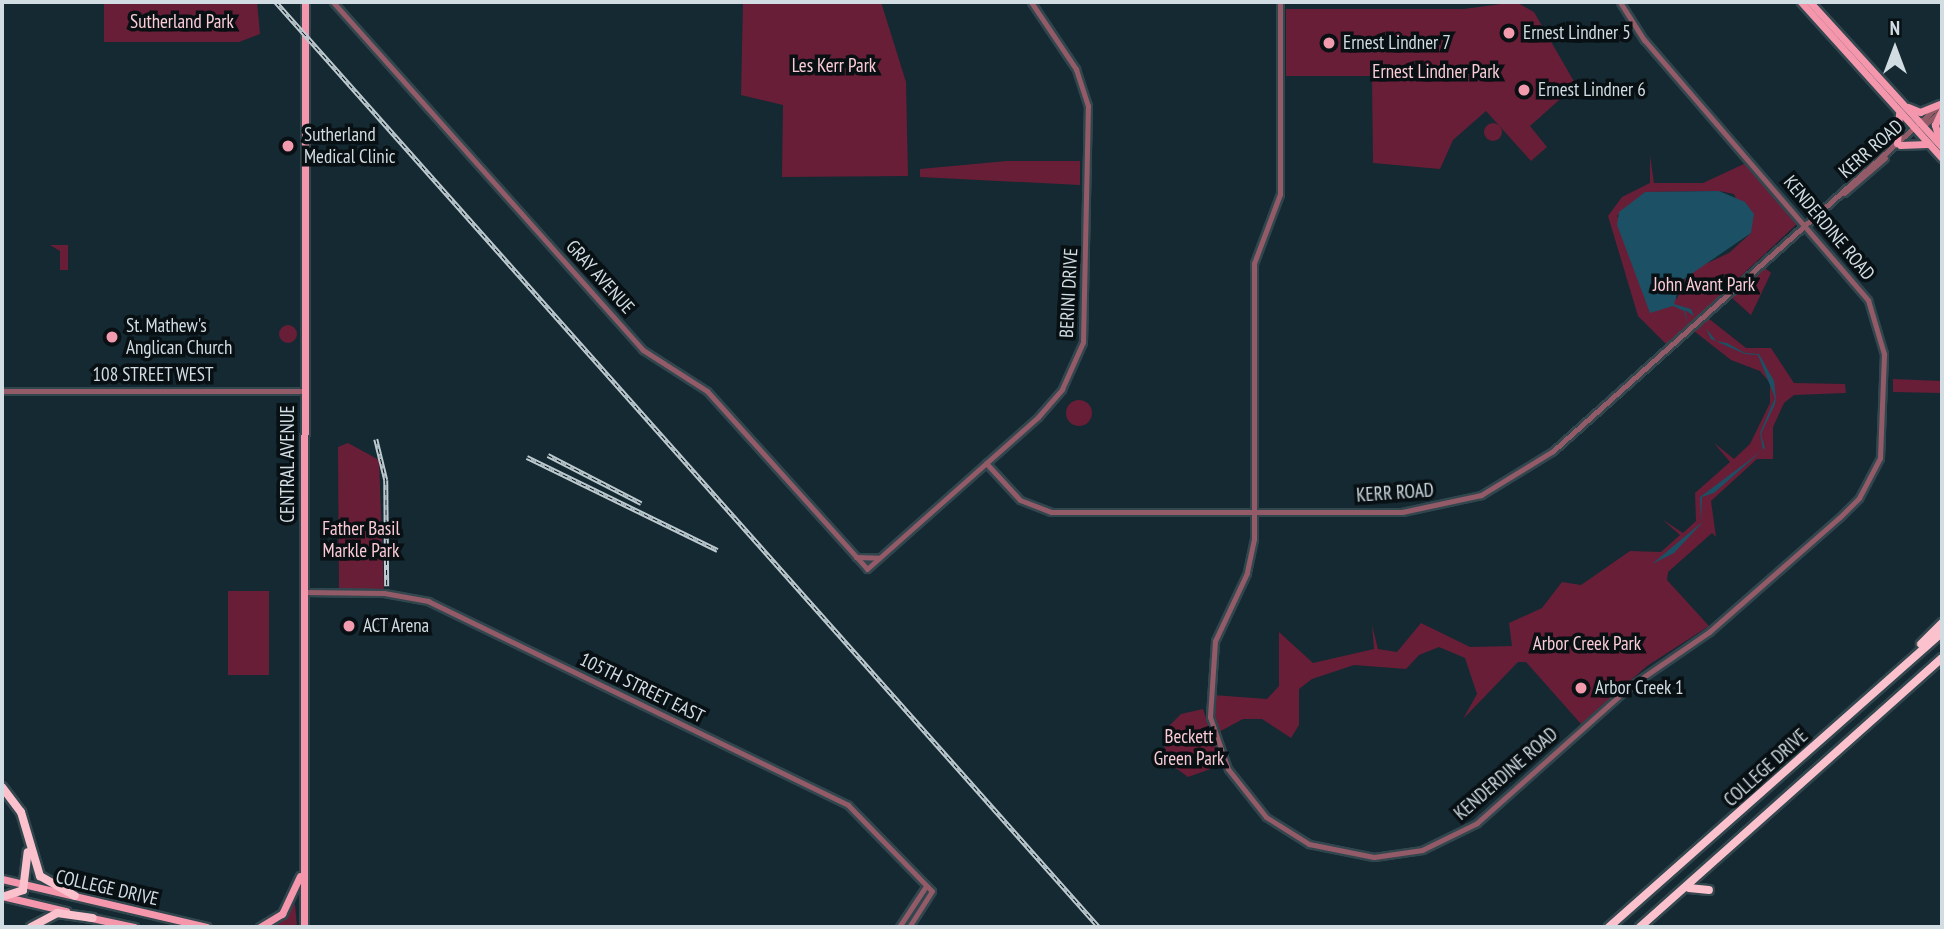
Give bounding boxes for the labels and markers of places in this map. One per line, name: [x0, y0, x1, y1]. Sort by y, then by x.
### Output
place label: Ernest Lindner 5: [1523, 22, 1631, 44]
marker: Ernest Lindner 5: [1501, 25, 1517, 41]
place label: Ernest Lindner 7: [1343, 32, 1451, 54]
marker: Ernest Lindner 7: [1321, 35, 1337, 51]
place label: Ernest Lindner 6: [1538, 79, 1646, 101]
marker: Ernest Lindner 6: [1516, 82, 1532, 98]
place label: Sutherland Medical Clinic: [304, 124, 396, 168]
marker: Sutherland Medical Clinic: [278, 136, 298, 156]
place label: St. Mathew's Anglican Church: [126, 315, 232, 359]
marker: St. Mathew's Anglican Church: [104, 329, 120, 345]
place label: ACT Arena: [363, 615, 430, 637]
marker: ACT Arena: [341, 618, 357, 634]
place label: Arbor Creek 1: [1595, 677, 1684, 699]
marker: Arbor Creek 1: [1573, 680, 1589, 696]

